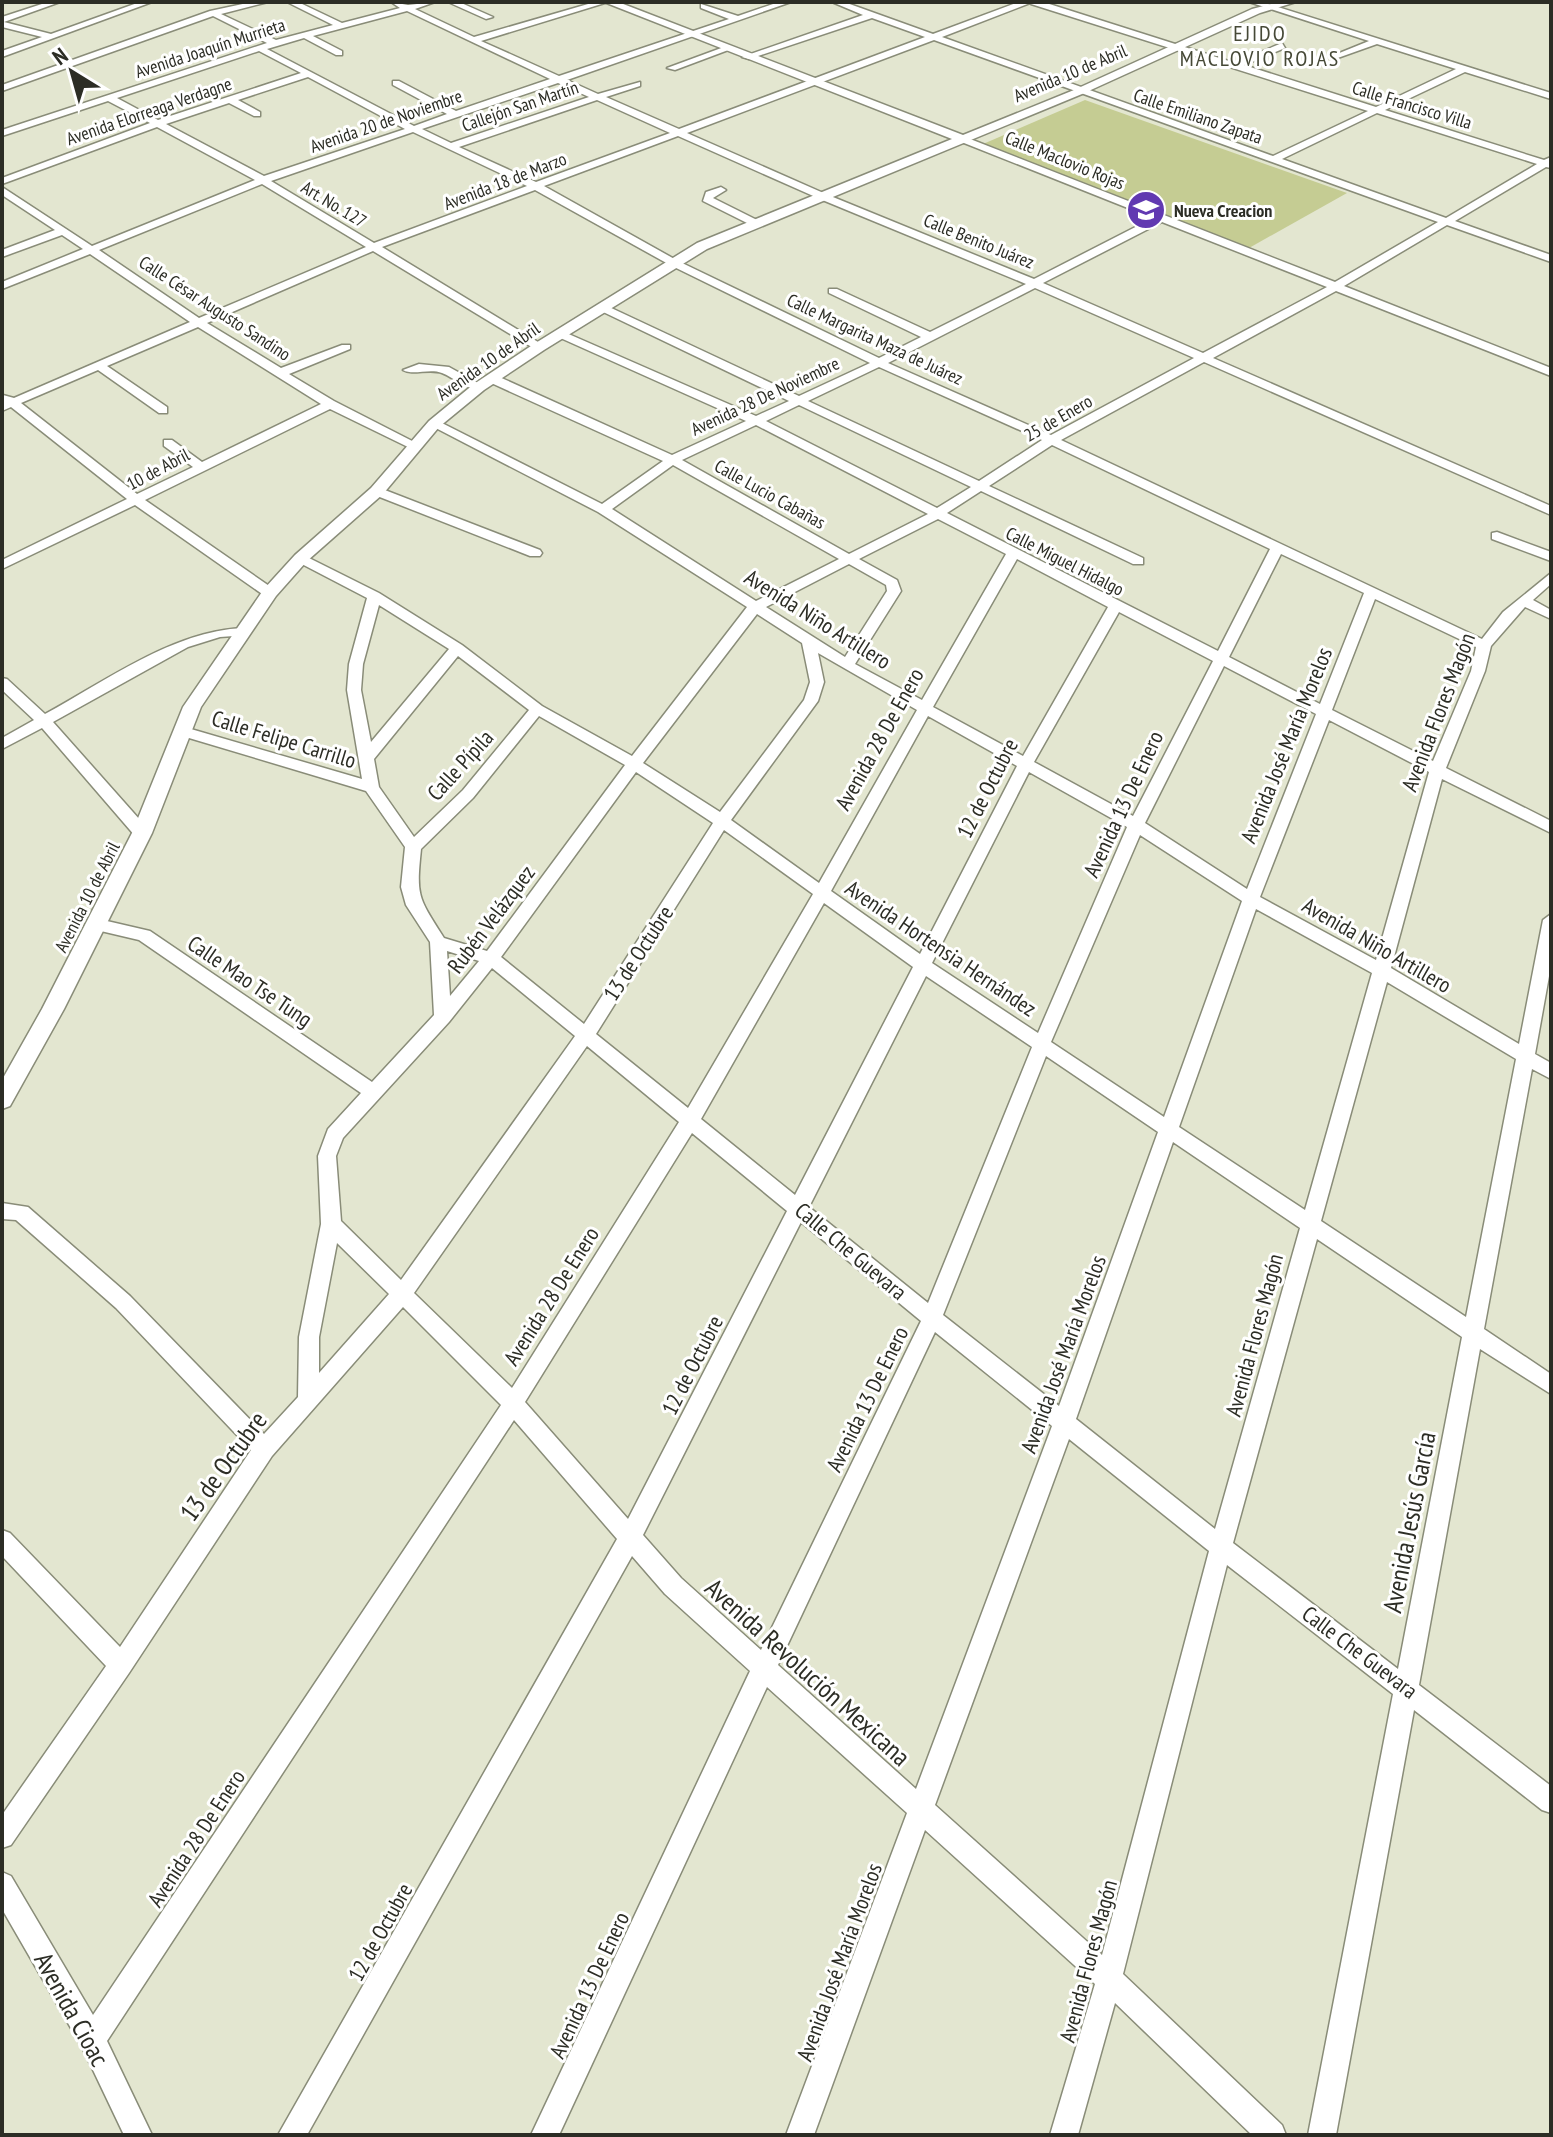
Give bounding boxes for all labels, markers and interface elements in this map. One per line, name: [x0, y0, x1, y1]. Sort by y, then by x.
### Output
street label: Avenida Joaquín Murrieta: [132, 13, 288, 83]
district label: EJIDO MACLOVIO ROJAS: [1180, 19, 1340, 72]
north arrow: [32, 32, 112, 112]
street label: Avenida 10 de Abril: [1010, 38, 1131, 107]
text: N: [47, 41, 73, 71]
street label: Avenida Elorreaga Verdagne: [63, 72, 235, 150]
street label: Callejón San Martín: [459, 75, 581, 137]
street label: Calle Francisco Villa: [1349, 76, 1475, 134]
street label: Calle Emiliano Zapata: [1131, 83, 1265, 149]
street label: Avenida 20 de Noviembre: [307, 84, 465, 158]
street label: Calle Maclovio Rojas: [1002, 126, 1128, 194]
street label: Avenida 18 de Marzo: [440, 147, 570, 215]
street label: Art. No. 127: [297, 176, 371, 232]
school or university icon: Nueva Creacion: [1125, 189, 1167, 231]
place label: Nueva Creacion: [1174, 199, 1272, 222]
street label: Calle Benito Juárez: [920, 208, 1038, 274]
street label: Calle César Augusto Sandino: [135, 250, 295, 366]
street label: Calle Margarita Maza de Juárez: [783, 288, 967, 390]
street label: Avenida 10 de Abril: [432, 316, 545, 405]
street label: Avenida 28 De Noviembre: [687, 352, 843, 440]
street label: 25 de Enero: [1020, 389, 1096, 447]
street label: 10 de Abril: [123, 443, 194, 495]
street label: Calle Lucio Cabañas: [711, 454, 829, 534]
street label: Calle Miguel Hidalgo: [1002, 521, 1128, 601]
street label: Avenida Niño Artillero: [740, 563, 896, 675]
street label: Avenida Flores Magón: [1395, 629, 1481, 795]
street label: Avenida José María Morelos: [1234, 643, 1338, 847]
street label: Avenida 28 De Enero: [828, 663, 930, 815]
street label: Calle Felipe Carrillo: [209, 704, 359, 774]
street label: Calle Pípila: [421, 724, 499, 806]
street label: Avenida 13 De Enero: [1077, 726, 1169, 882]
street label: 12 de Octubre: [950, 734, 1024, 842]
street label: Avenida 10 de Abril: [49, 837, 125, 956]
street label: Rubén Velázquez: [441, 859, 541, 979]
street label: Avenida Hortensia Hernández: [840, 874, 1042, 1022]
street label: Avenida Niño Artillero: [1298, 891, 1456, 999]
street label: 13 de Octubre: [597, 900, 679, 1006]
street label: Calle Mao Tse Tung: [182, 929, 318, 1033]
street label: Calle Che Guevara: [789, 1196, 913, 1306]
street label: Avenida 28 De Enero: [497, 1221, 605, 1371]
street label: Avenida José María Morelos: [1014, 1251, 1112, 1457]
street label: Avenida Flores Magón: [1219, 1251, 1289, 1419]
street label: 12 de Octubre: [655, 1311, 729, 1419]
street label: Avenida 13 De Enero: [820, 1322, 914, 1476]
street label: 13 de Octubre: [172, 1405, 274, 1527]
street label: Avenida Jesús García: [1375, 1429, 1443, 1615]
street label: Avenida Revolución Mexicana: [699, 1571, 917, 1773]
street label: Calle Che Guevara: [1297, 1599, 1423, 1705]
street label: Avenida 28 De Enero: [141, 1764, 251, 1912]
street label: Avenida José María Morelos: [790, 1859, 888, 2065]
street label: Avenida Flores Magón: [1053, 1877, 1123, 2045]
street label: 12 de Octubre: [342, 1878, 418, 1986]
street label: Avenida 13 De Enero: [543, 1907, 635, 2063]
street label: Avenida Cioac: [27, 1946, 117, 2072]

